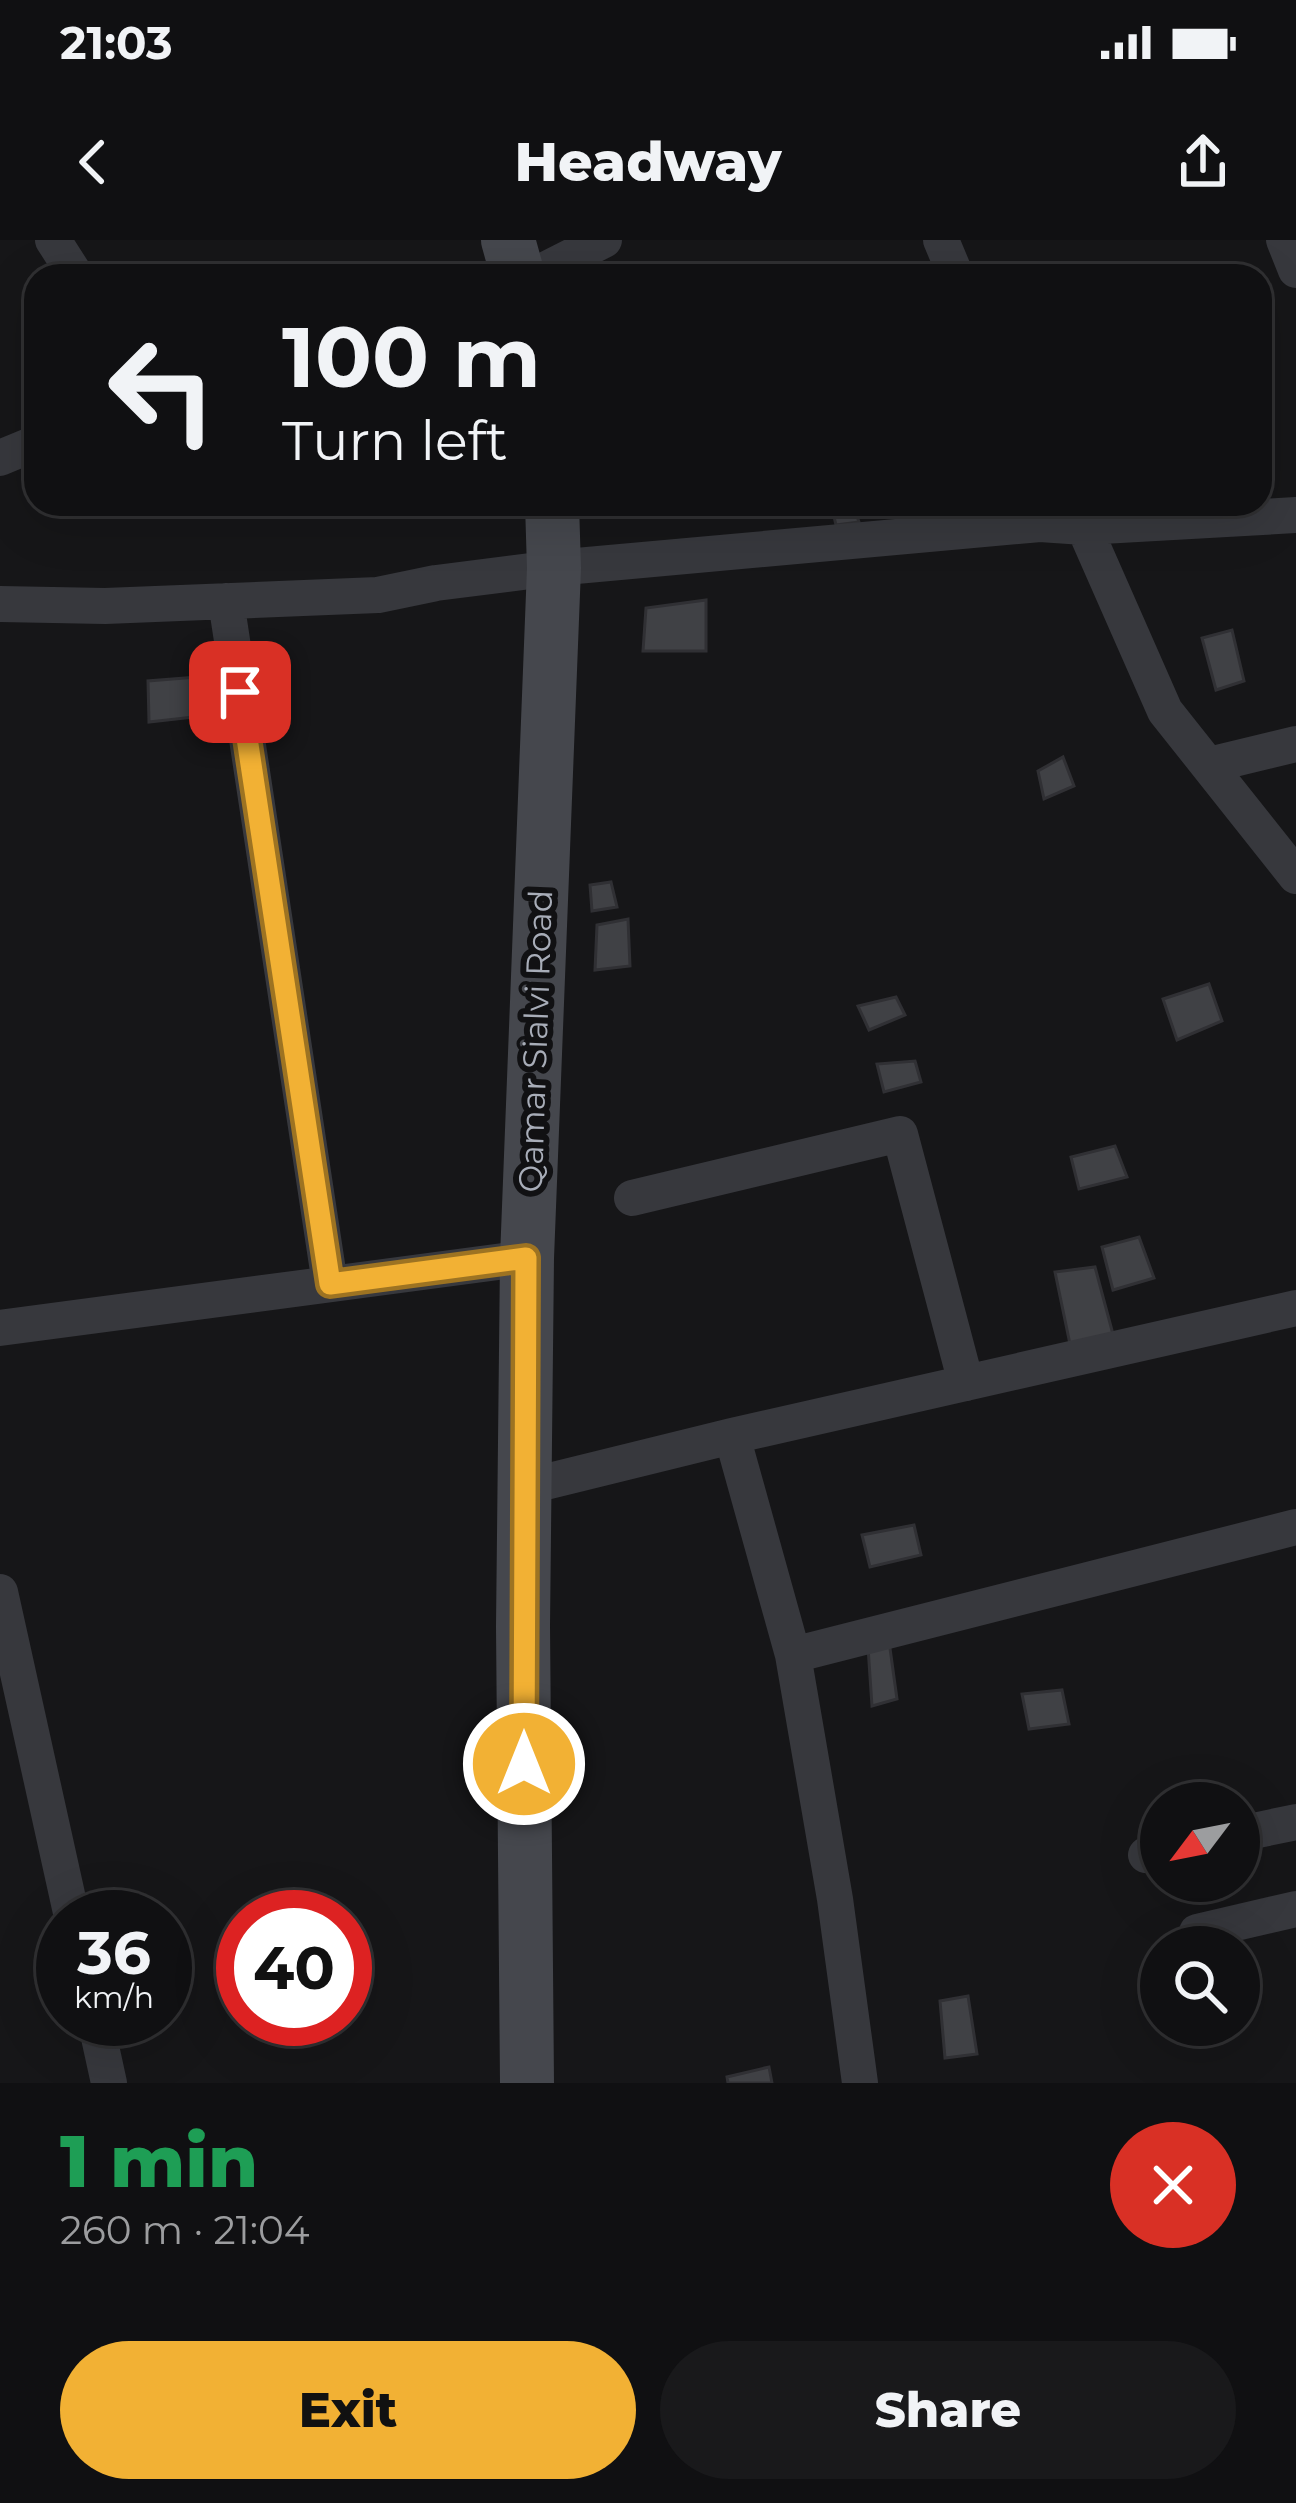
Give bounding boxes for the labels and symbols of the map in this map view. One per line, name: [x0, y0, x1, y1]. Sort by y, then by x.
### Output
pin: [189, 641, 291, 743]
street label: Qamar Sialvi Road: [510, 889, 560, 1193]
position arrow: [461, 1701, 587, 1827]
north arrow: [1140, 1782, 1260, 1902]
speed limit sign: 40: [216, 1890, 372, 2046]

